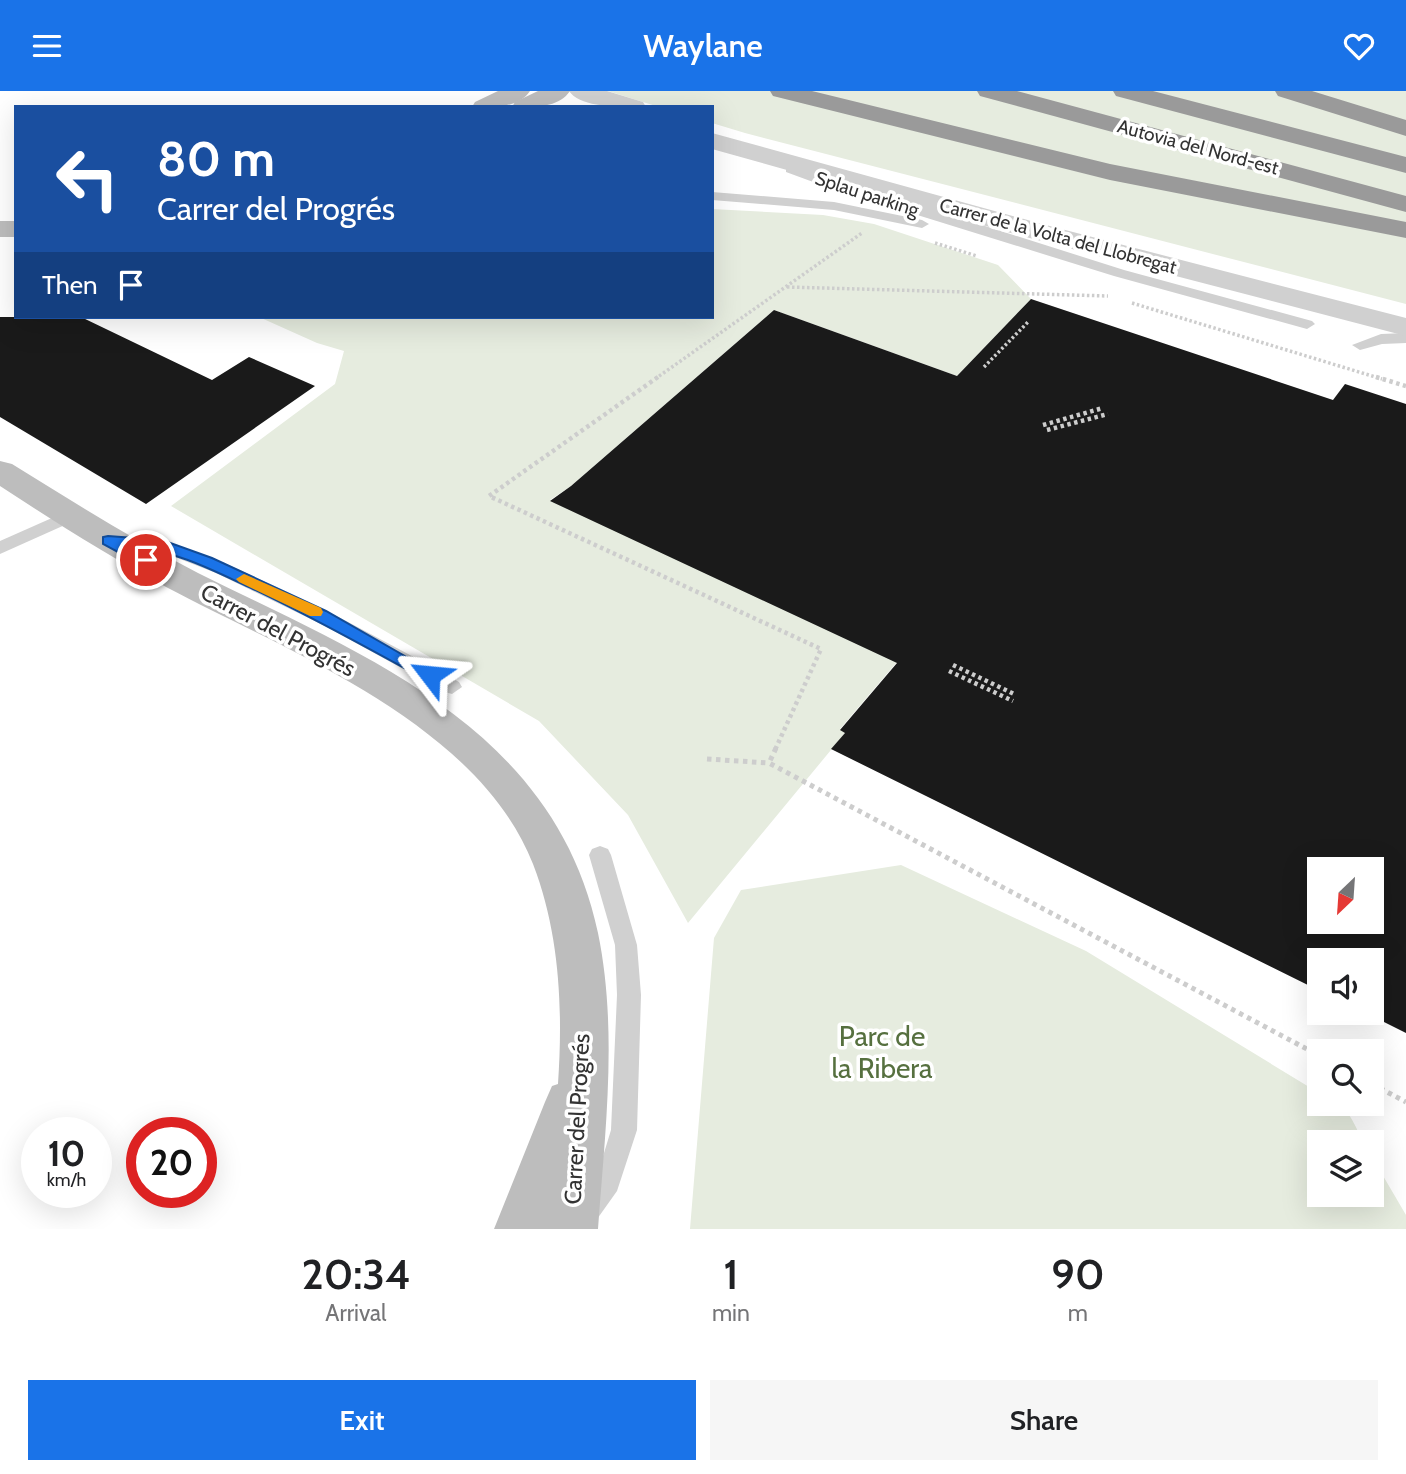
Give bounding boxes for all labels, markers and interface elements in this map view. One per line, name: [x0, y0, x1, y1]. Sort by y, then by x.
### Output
text: Waylane: [643, 26, 763, 65]
icon: menu: [28, 27, 66, 65]
icon: heart: [1340, 27, 1378, 65]
street label: Autovia del Nord-est: [1115, 114, 1282, 180]
text: 80 m: [157, 129, 275, 188]
icon: left: [42, 133, 133, 224]
street label: Splau parking: [812, 166, 922, 222]
text: Carrer del Progrés: [157, 189, 395, 228]
street label: Carrer de la Volta del Llobregat: [937, 193, 1180, 279]
icon: arrive: [112, 266, 150, 304]
text: Then: [42, 269, 98, 301]
pin: [116, 530, 176, 590]
icon: arrive: [127, 541, 165, 579]
street label: Carrer del Progrés: [196, 577, 360, 683]
position arrow: [393, 638, 467, 712]
north arrow: [1307, 857, 1384, 935]
map controls: [1307, 857, 1384, 1207]
button: sound: [1307, 948, 1384, 1025]
park label: Parc de la Ribera: [832, 1019, 933, 1085]
street label: Carrer del Progrés: [559, 1033, 595, 1205]
button: search: [1307, 1039, 1384, 1116]
speed limit sign: 20: [126, 1117, 217, 1208]
button: layers: [1307, 1130, 1384, 1207]
text: 10: [48, 1132, 85, 1175]
text: km/h: [47, 1169, 86, 1191]
text: 20:34: [302, 1248, 410, 1300]
text: 1: [723, 1248, 738, 1300]
text: 90: [1051, 1248, 1105, 1300]
text: Arrival: [325, 1299, 387, 1327]
text: min: [712, 1299, 750, 1327]
text: m: [1068, 1299, 1088, 1327]
button: Exit: [28, 1380, 696, 1460]
button: Share: [710, 1380, 1378, 1460]

